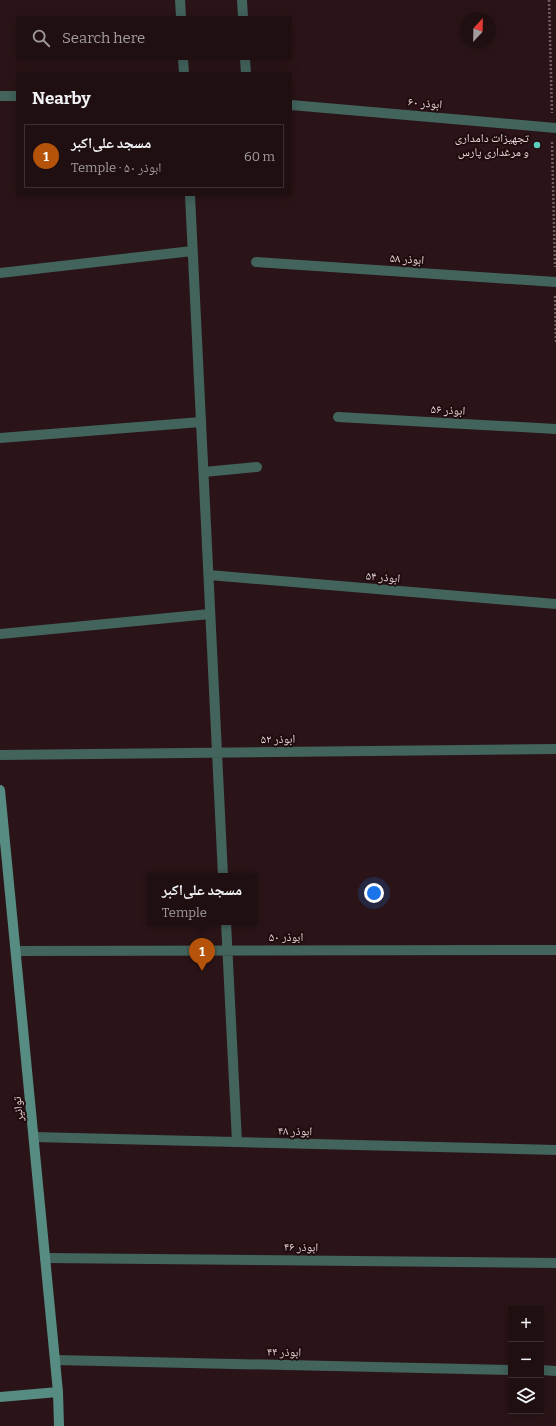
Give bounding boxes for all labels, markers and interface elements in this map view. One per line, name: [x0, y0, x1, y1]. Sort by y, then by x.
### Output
north arrow: [460, 12, 496, 48]
search box: [16, 16, 292, 60]
icon: search: [30, 27, 52, 49]
text: Search here: [62, 29, 145, 47]
text: Nearby: [32, 88, 91, 109]
street label: ابوذر ۶۰: [407, 95, 443, 112]
place label: تجهیزات دامداری و مرغداری پارس: [455, 131, 529, 159]
text: مسجد علی‌اکبر: [71, 134, 151, 152]
marker: تجهیزات دامداری و مرغداری پارس: [532, 140, 542, 150]
text: 1: [43, 149, 49, 164]
text: 60 m: [244, 149, 275, 164]
text: Temple · ابوذر ۵۰: [71, 160, 161, 175]
street label: ابوذر ۵۸: [389, 251, 425, 268]
street label: ابوذر ۵۶: [430, 402, 466, 418]
street label: ابوذر ۵۴: [365, 569, 401, 586]
street label: ابوذر ۵۲: [261, 732, 296, 747]
popup: [147, 873, 257, 925]
text: مسجد علی‌اکبر: [162, 881, 242, 899]
your location: [364, 883, 384, 903]
text: Temple: [162, 905, 207, 920]
street label: ابوذر ۵۰: [269, 930, 303, 944]
pin: 1: [189, 938, 215, 971]
street label: توانیر: [10, 1095, 27, 1123]
street label: ابوذر ۴۸: [278, 1124, 313, 1139]
street label: ابوذر ۴۶: [284, 1240, 319, 1255]
map controls: [508, 1306, 544, 1414]
button: +: [508, 1306, 544, 1342]
button: −: [508, 1342, 544, 1378]
street label: ابوذر ۴۴: [267, 1345, 302, 1360]
button: layers: [508, 1378, 544, 1414]

